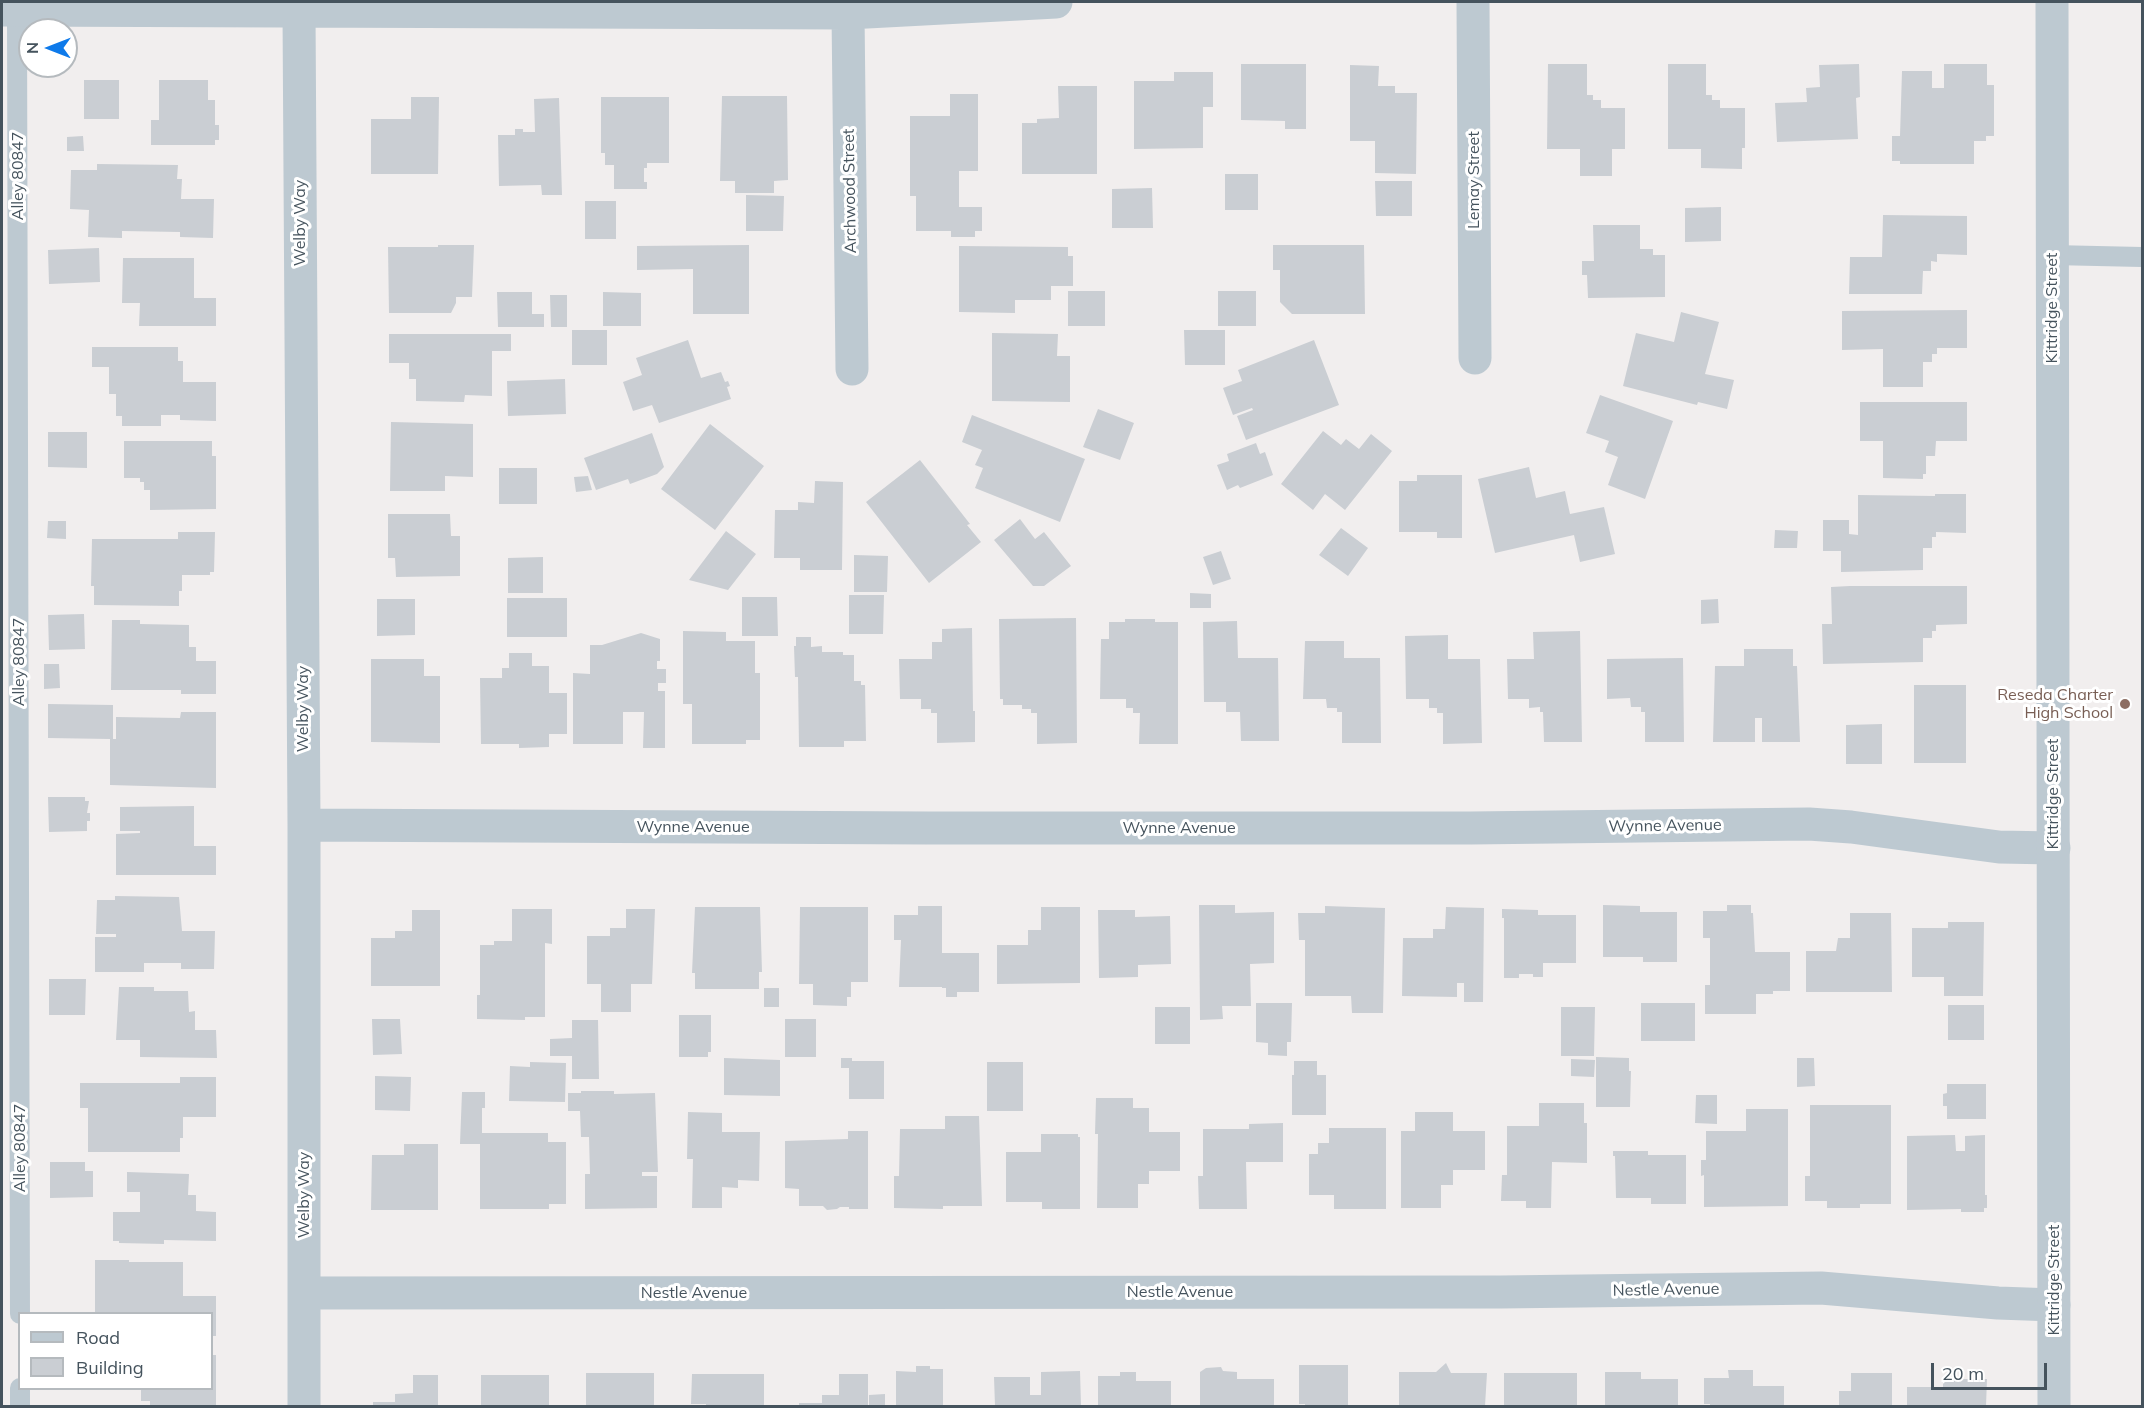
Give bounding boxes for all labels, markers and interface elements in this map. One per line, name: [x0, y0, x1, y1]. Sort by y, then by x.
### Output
north arrow: [18, 18, 78, 78]
text: N: [22, 42, 42, 54]
street label: Archwood Street: [839, 128, 861, 254]
street label: Lemay Street: [1464, 131, 1484, 229]
street label: Alley 80847: [8, 132, 28, 220]
street label: Welby Way: [290, 180, 310, 266]
street label: Kittridge Street: [2042, 253, 2062, 363]
street label: Alley 80847: [9, 618, 29, 706]
street label: Welby Way: [293, 666, 313, 752]
place label: Reseda Charter High School: [1997, 685, 2113, 723]
marker: Reseda Charter High School: [2118, 697, 2132, 711]
street label: Kittridge Street: [2043, 739, 2063, 849]
street label: Wynne Avenue: [1608, 815, 1722, 837]
street label: Wynne Avenue: [636, 817, 750, 837]
street label: Wynne Avenue: [1122, 818, 1236, 838]
street label: Alley 80847: [10, 1104, 30, 1192]
street label: Welby Way: [294, 1152, 314, 1238]
street label: Kittridge Street: [2044, 1225, 2064, 1335]
street label: Nestle Avenue: [1613, 1279, 1719, 1301]
street label: Nestle Avenue: [1127, 1282, 1233, 1302]
street label: Nestle Avenue: [641, 1283, 747, 1303]
legend: [18, 1312, 213, 1390]
text: Road: [76, 1326, 120, 1349]
scale bar: [1934, 1351, 2050, 1389]
text: Building: [76, 1356, 144, 1379]
text: 20 m: [1942, 1362, 1984, 1385]

